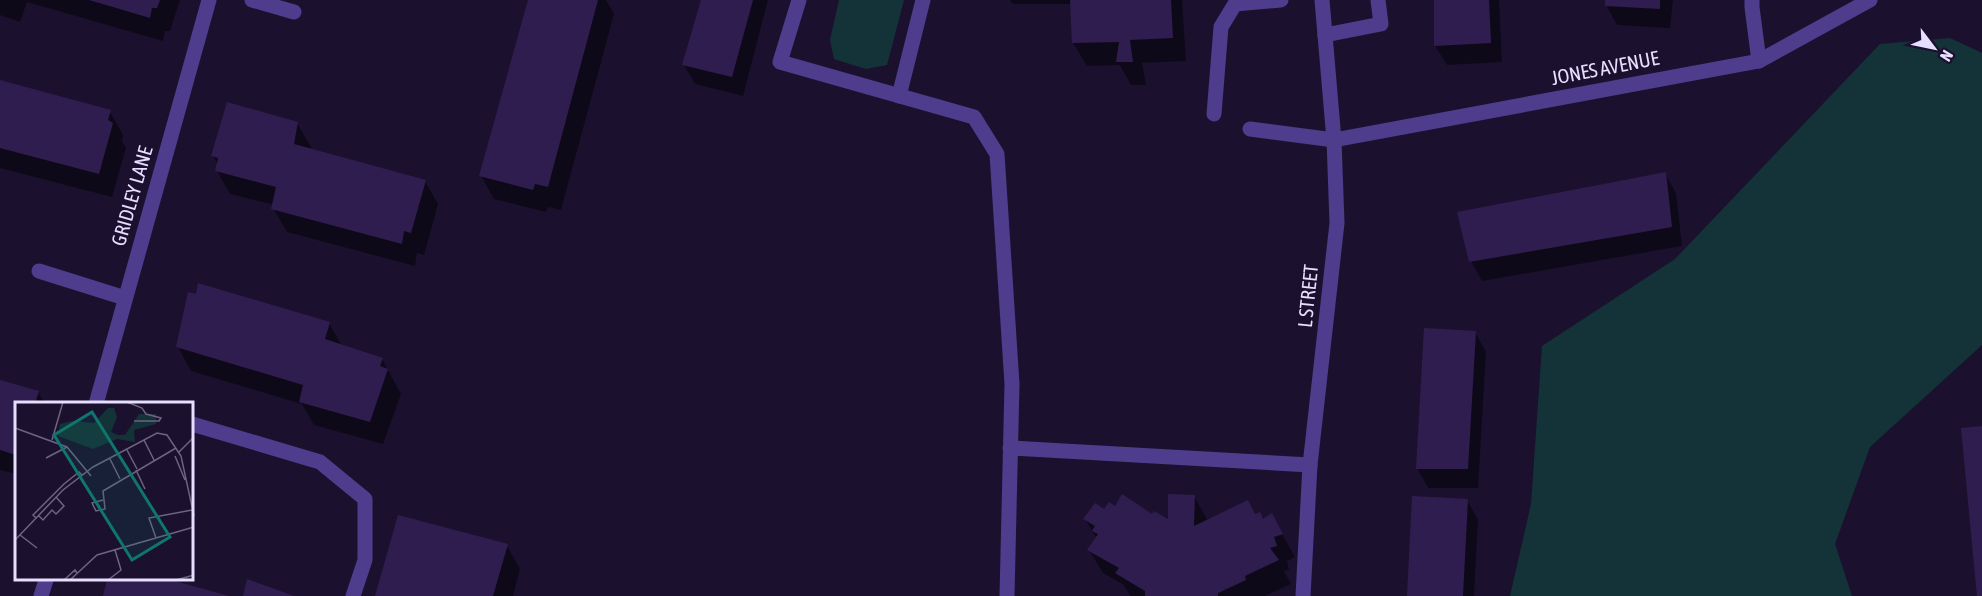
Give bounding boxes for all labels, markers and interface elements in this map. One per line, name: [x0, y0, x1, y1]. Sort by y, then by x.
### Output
north arrow: [1904, 18, 1964, 78]
street label: JONES AVENUE: [1549, 46, 1661, 89]
text: N: [1937, 47, 1957, 65]
street label: GRIDLEY LANE: [106, 143, 157, 248]
street label: L STREET: [1293, 263, 1322, 329]
inset map: [15, 402, 194, 581]

